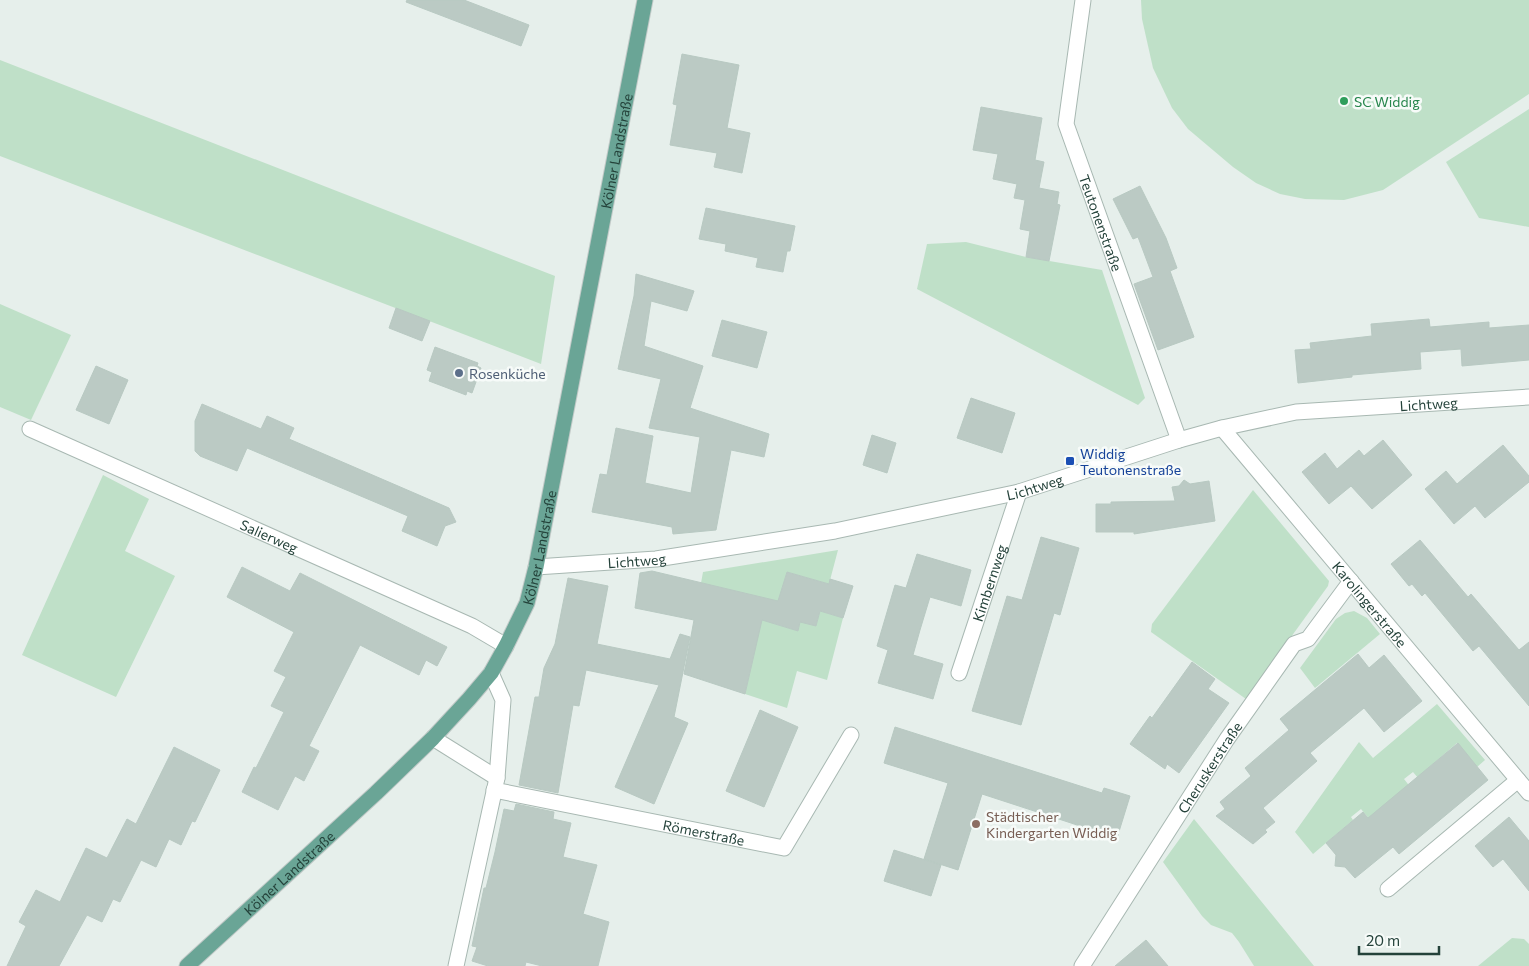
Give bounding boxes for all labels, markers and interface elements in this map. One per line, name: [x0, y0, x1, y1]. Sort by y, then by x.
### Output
street label: Kölner Landstraße: [597, 92, 635, 210]
place label: SC Widdig: [1354, 93, 1420, 110]
marker: SC Widdig: [1338, 95, 1350, 107]
street label: Teutonenstraße: [1076, 172, 1126, 273]
place label: Rosenküche: [469, 365, 546, 382]
marker: Rosenküche: [453, 367, 465, 379]
street label: Lichtweg: [1399, 393, 1459, 414]
place label: Widdig Teutonenstraße: [1080, 445, 1181, 478]
marker: Widdig Teutonenstraße: [1064, 455, 1076, 467]
street label: Lichtweg: [1005, 470, 1065, 503]
street label: Kölner Landstraße: [518, 489, 559, 607]
street label: Salierweg: [238, 515, 301, 556]
street label: Kimbernweg: [968, 542, 1010, 624]
street label: Lichtweg: [607, 549, 667, 571]
street label: Karolingerstraße: [1329, 558, 1411, 650]
street label: Cheruskerstraße: [1173, 718, 1245, 816]
place label: Städtischer Kindergarten Widdig: [986, 808, 1118, 841]
street label: Römerstraße: [661, 815, 746, 848]
marker: Städtischer Kindergarten Widdig: [970, 818, 982, 830]
street label: Kölner Landstraße: [240, 827, 338, 919]
scale bar: [1359, 924, 1439, 956]
text: 20 m: [1366, 931, 1400, 949]

